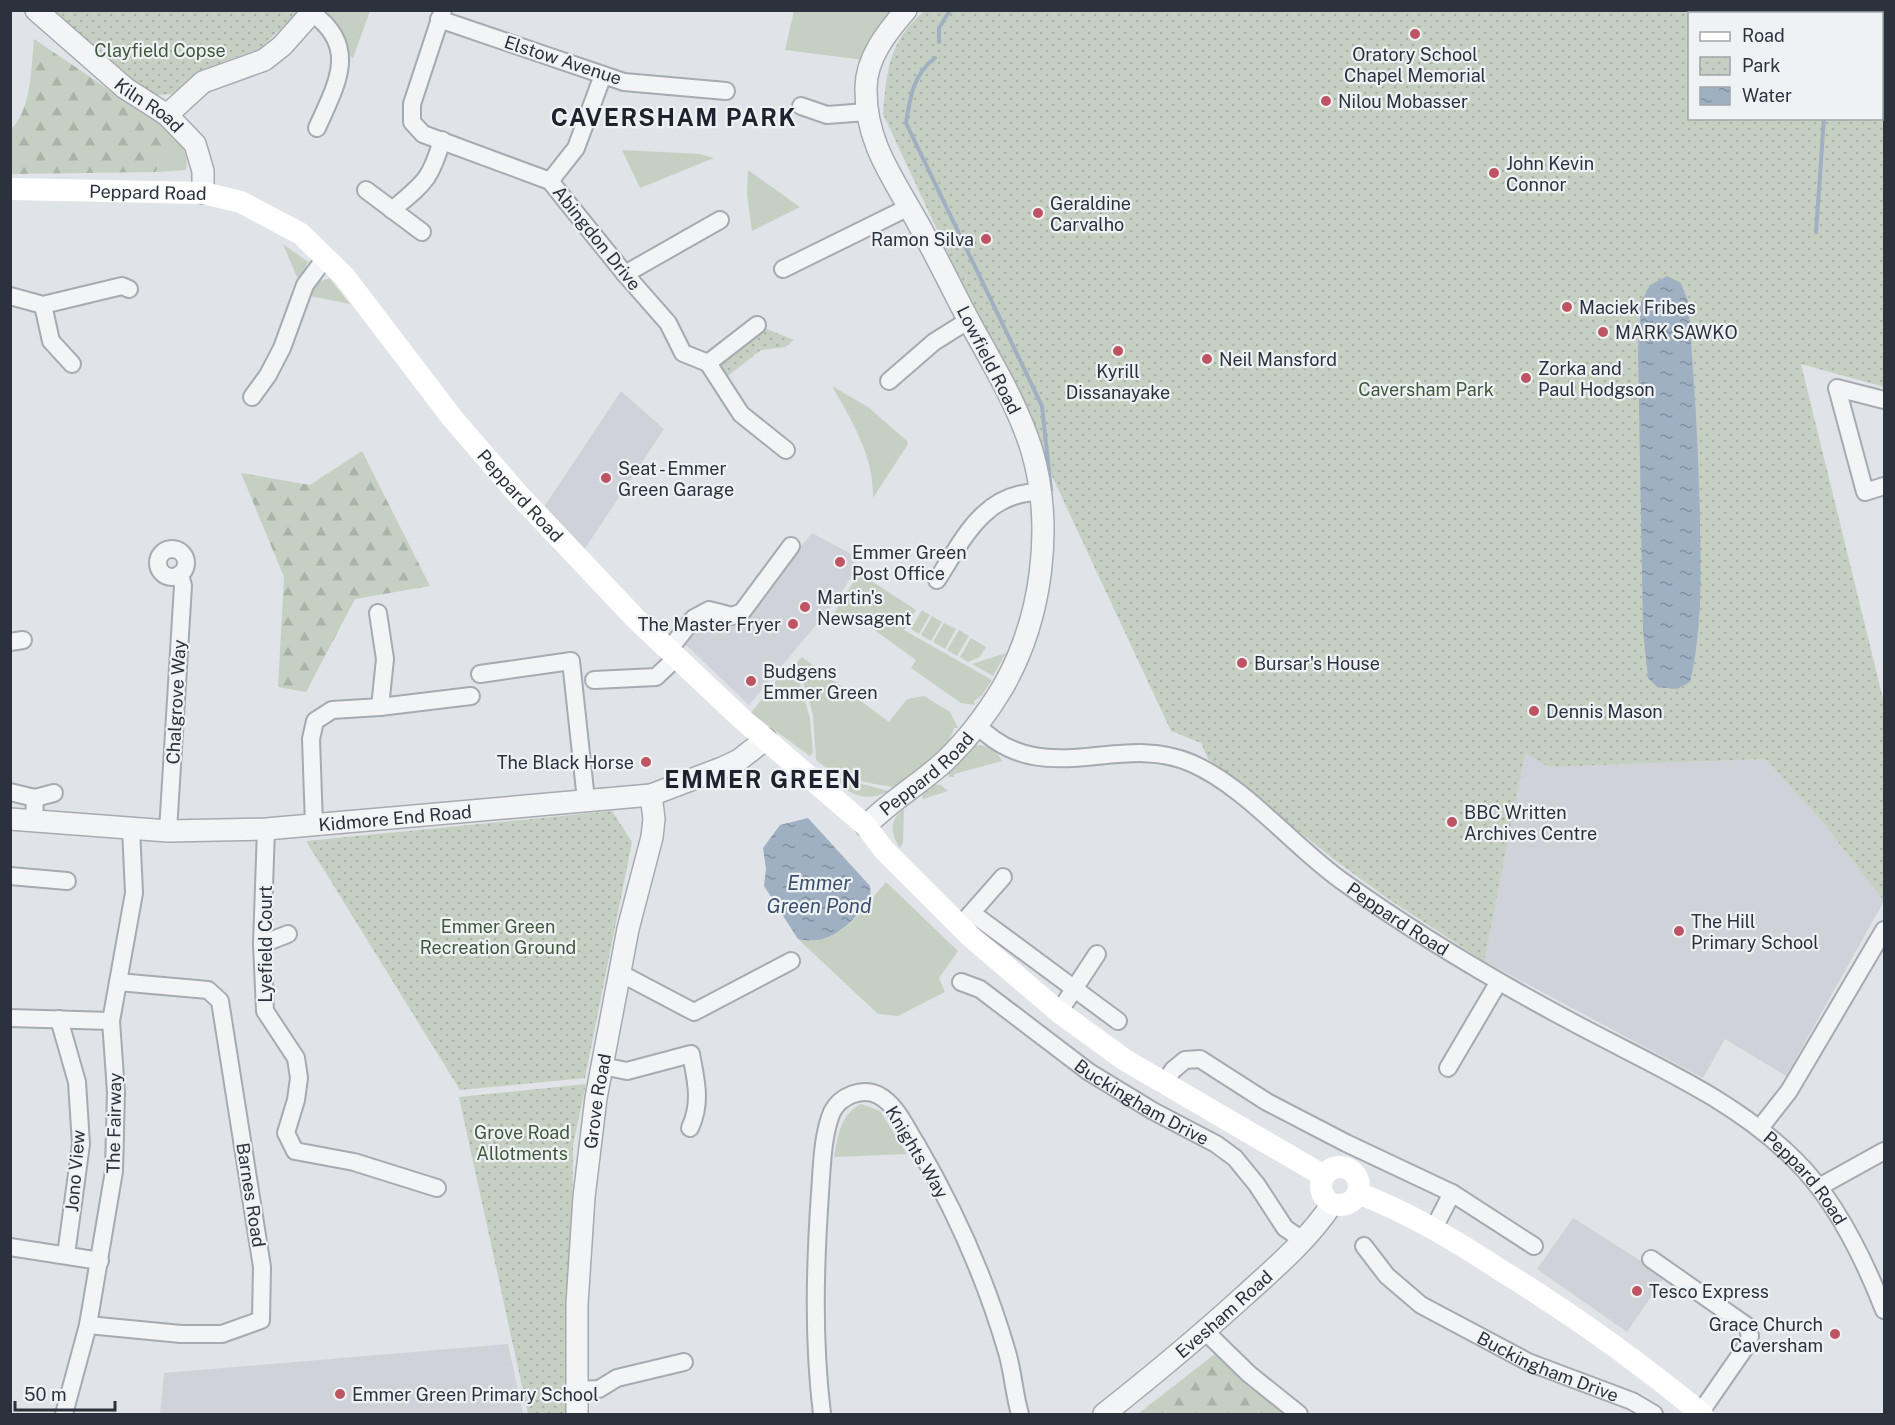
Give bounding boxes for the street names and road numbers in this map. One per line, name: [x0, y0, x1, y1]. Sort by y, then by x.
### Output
street label: Elstow Avenue: [502, 31, 624, 89]
street label: Kiln Road: [110, 73, 188, 136]
street label: Peppard Road: [89, 180, 207, 204]
street label: Abingdon Drive: [549, 182, 645, 294]
street label: Lowfield Road: [953, 302, 1025, 418]
street label: Peppard Road: [473, 445, 568, 546]
street label: Chalgrove Way: [162, 639, 190, 765]
street label: Peppard Road: [875, 728, 978, 820]
street label: Kidmore End Road: [317, 800, 473, 835]
street label: Peppard Road: [1343, 878, 1453, 960]
street label: Lyefield Court: [255, 885, 276, 1003]
street label: Grove Road: [579, 1052, 615, 1150]
street label: Buckingham Drive: [1071, 1054, 1213, 1149]
street label: The Fairway: [103, 1072, 125, 1174]
street label: Knights Way: [881, 1102, 953, 1202]
street label: Peppard Road: [1760, 1126, 1852, 1228]
street label: Jono View: [61, 1129, 89, 1213]
street label: Barnes Road: [232, 1141, 270, 1249]
street label: Evesham Road: [1171, 1266, 1276, 1362]
street label: Buckingham Drive: [1474, 1327, 1622, 1406]

